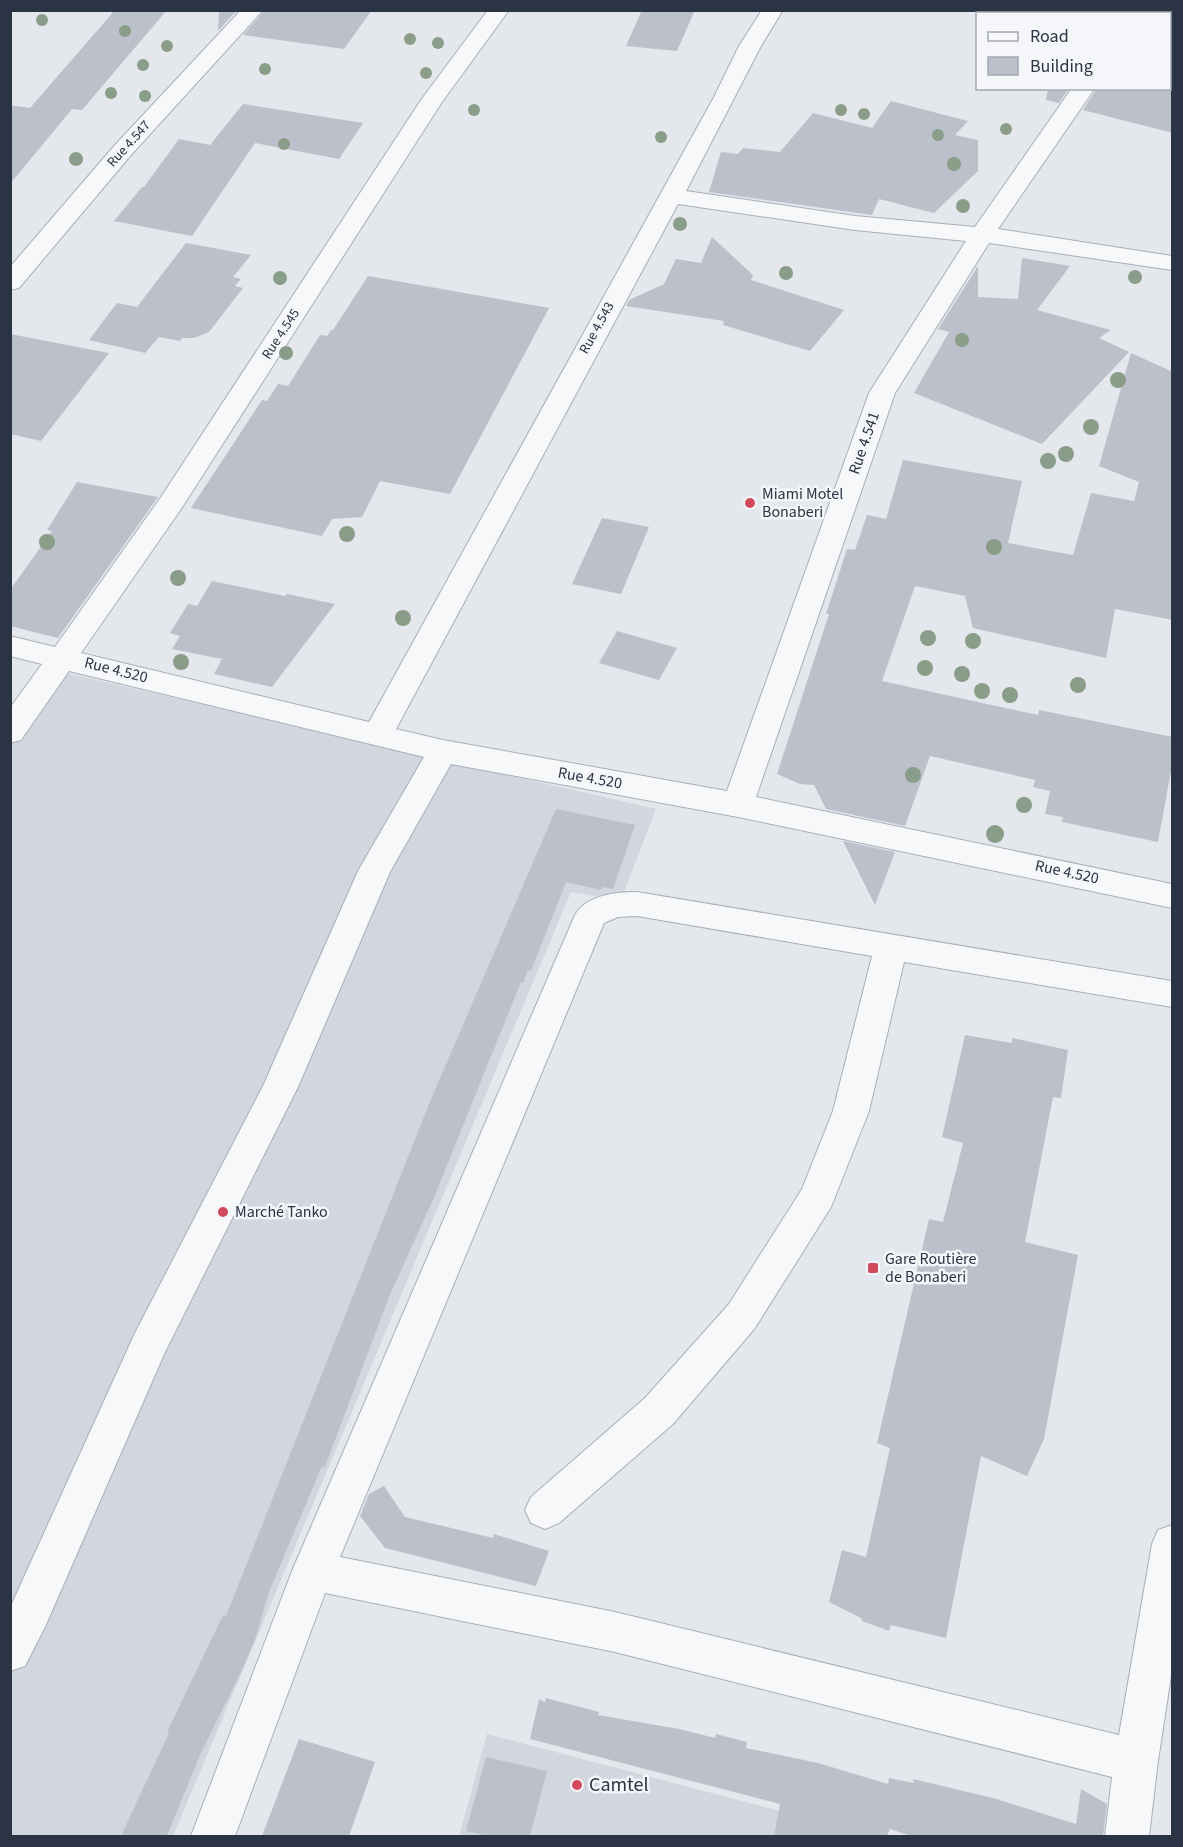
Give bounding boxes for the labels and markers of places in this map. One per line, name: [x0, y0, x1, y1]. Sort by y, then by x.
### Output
place label: Miami Motel Bonaberi: [762, 483, 843, 523]
marker: Miami Motel Bonaberi: [743, 496, 757, 510]
place label: Marché Tanko: [235, 1201, 328, 1223]
marker: Marché Tanko: [216, 1205, 230, 1219]
place label: Gare Routière de Bonaberi: [885, 1248, 976, 1288]
marker: Gare Routière de Bonaberi: [866, 1261, 880, 1275]
place label: Camtel: [589, 1771, 649, 1799]
marker: Camtel: [570, 1778, 584, 1792]

